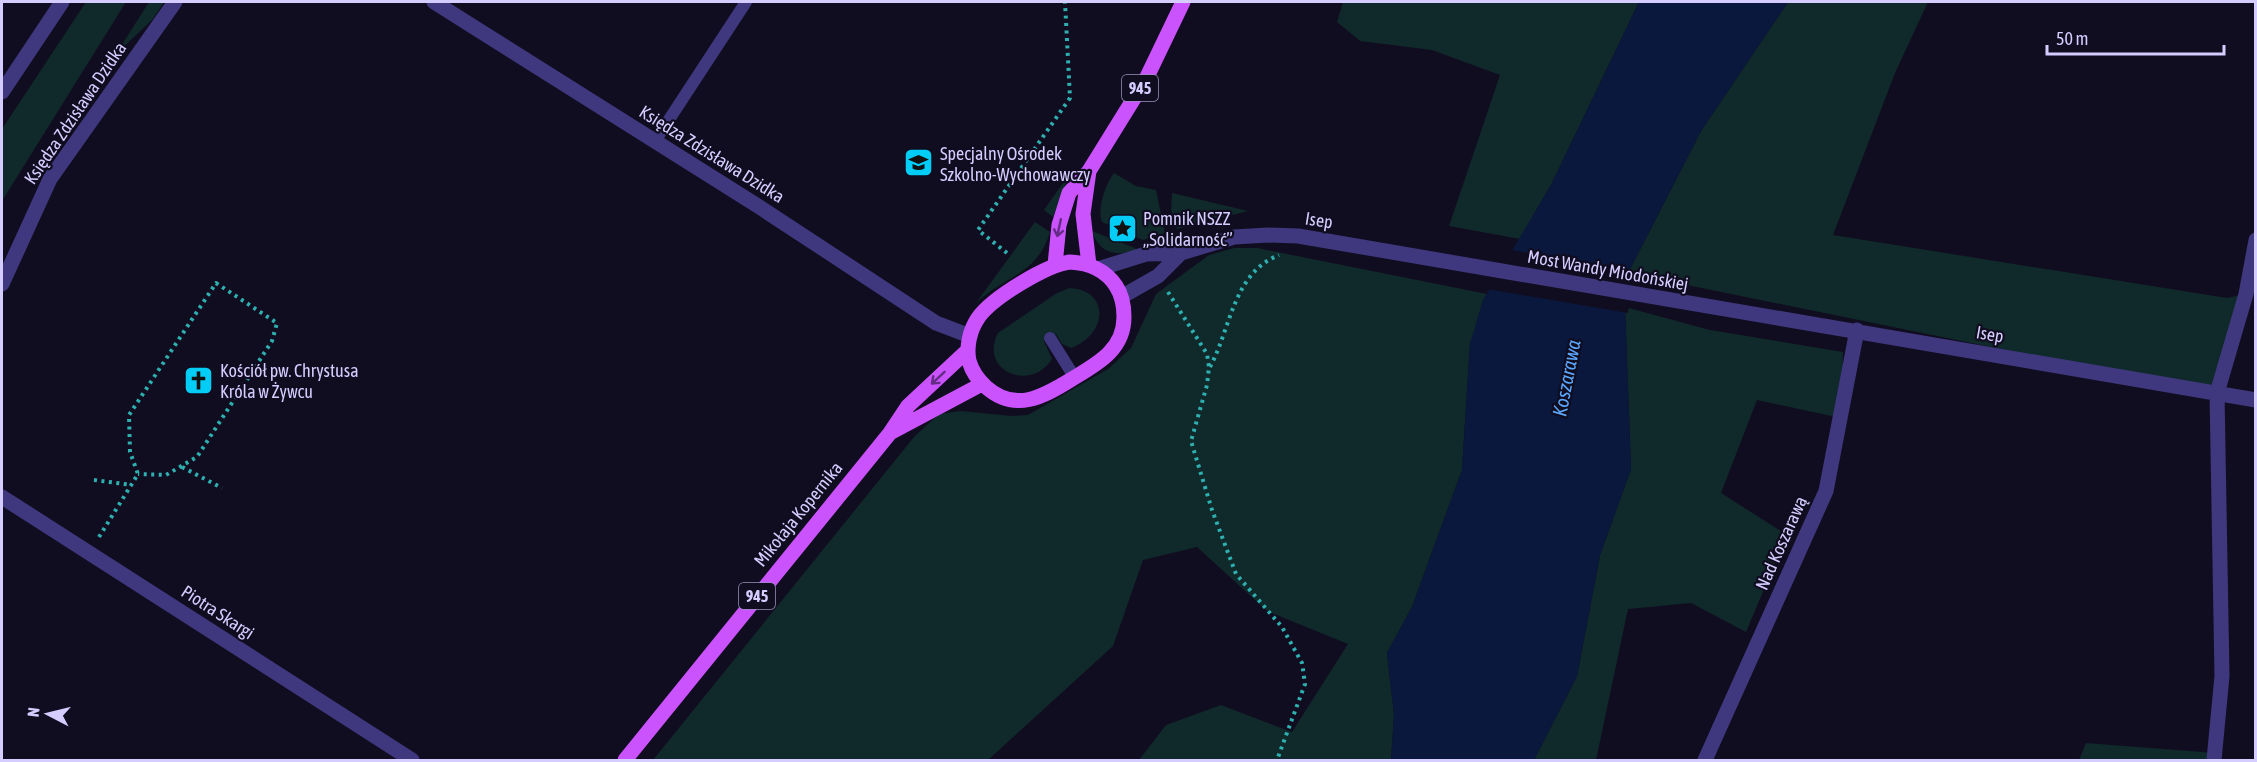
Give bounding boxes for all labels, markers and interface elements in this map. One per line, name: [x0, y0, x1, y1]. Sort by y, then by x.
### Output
scale bar: [2047, 18, 2224, 56]
text: 50 m: [2056, 28, 2088, 49]
street label: Księdza Zdzisława Dzidka: [20, 38, 130, 188]
road number: 945: [1122, 75, 1158, 101]
street label: Księdza Zdzisława Dzidka: [636, 101, 788, 207]
place label: Specjalny Ośrodek Szkolno-Wychowawczy: [940, 143, 1091, 185]
school or university icon: Specjalny Ośrodek Szkolno-Wychowawczy: [903, 147, 935, 179]
street label: Isep: [1304, 207, 1334, 233]
place label: Pomnik NSZZ „Solidarność”: [1143, 208, 1233, 250]
place icon: Pomnik NSZZ „Solidarność”: [1106, 212, 1138, 244]
one-way arrow: [1052, 218, 1064, 237]
street label: Most Wandy Miodońskiej: [1526, 245, 1690, 295]
street label: Isep: [1975, 321, 2005, 347]
water label: Koszarawa: [1547, 338, 1585, 418]
place label: Kościół pw. Chrystusa Króla w Żywcu: [220, 360, 359, 402]
church icon: Kościół pw. Chrystusa Króla w Żywcu: [183, 364, 215, 396]
one-way arrow: [930, 371, 945, 385]
street label: Mikołaja Kopernika: [749, 457, 847, 571]
street label: Nad Koszarawą: [1751, 493, 1811, 593]
street label: Piotra Skargi: [178, 581, 258, 643]
road number: 945: [739, 583, 775, 609]
north arrow: [18, 684, 78, 744]
text: N: [24, 706, 43, 718]

